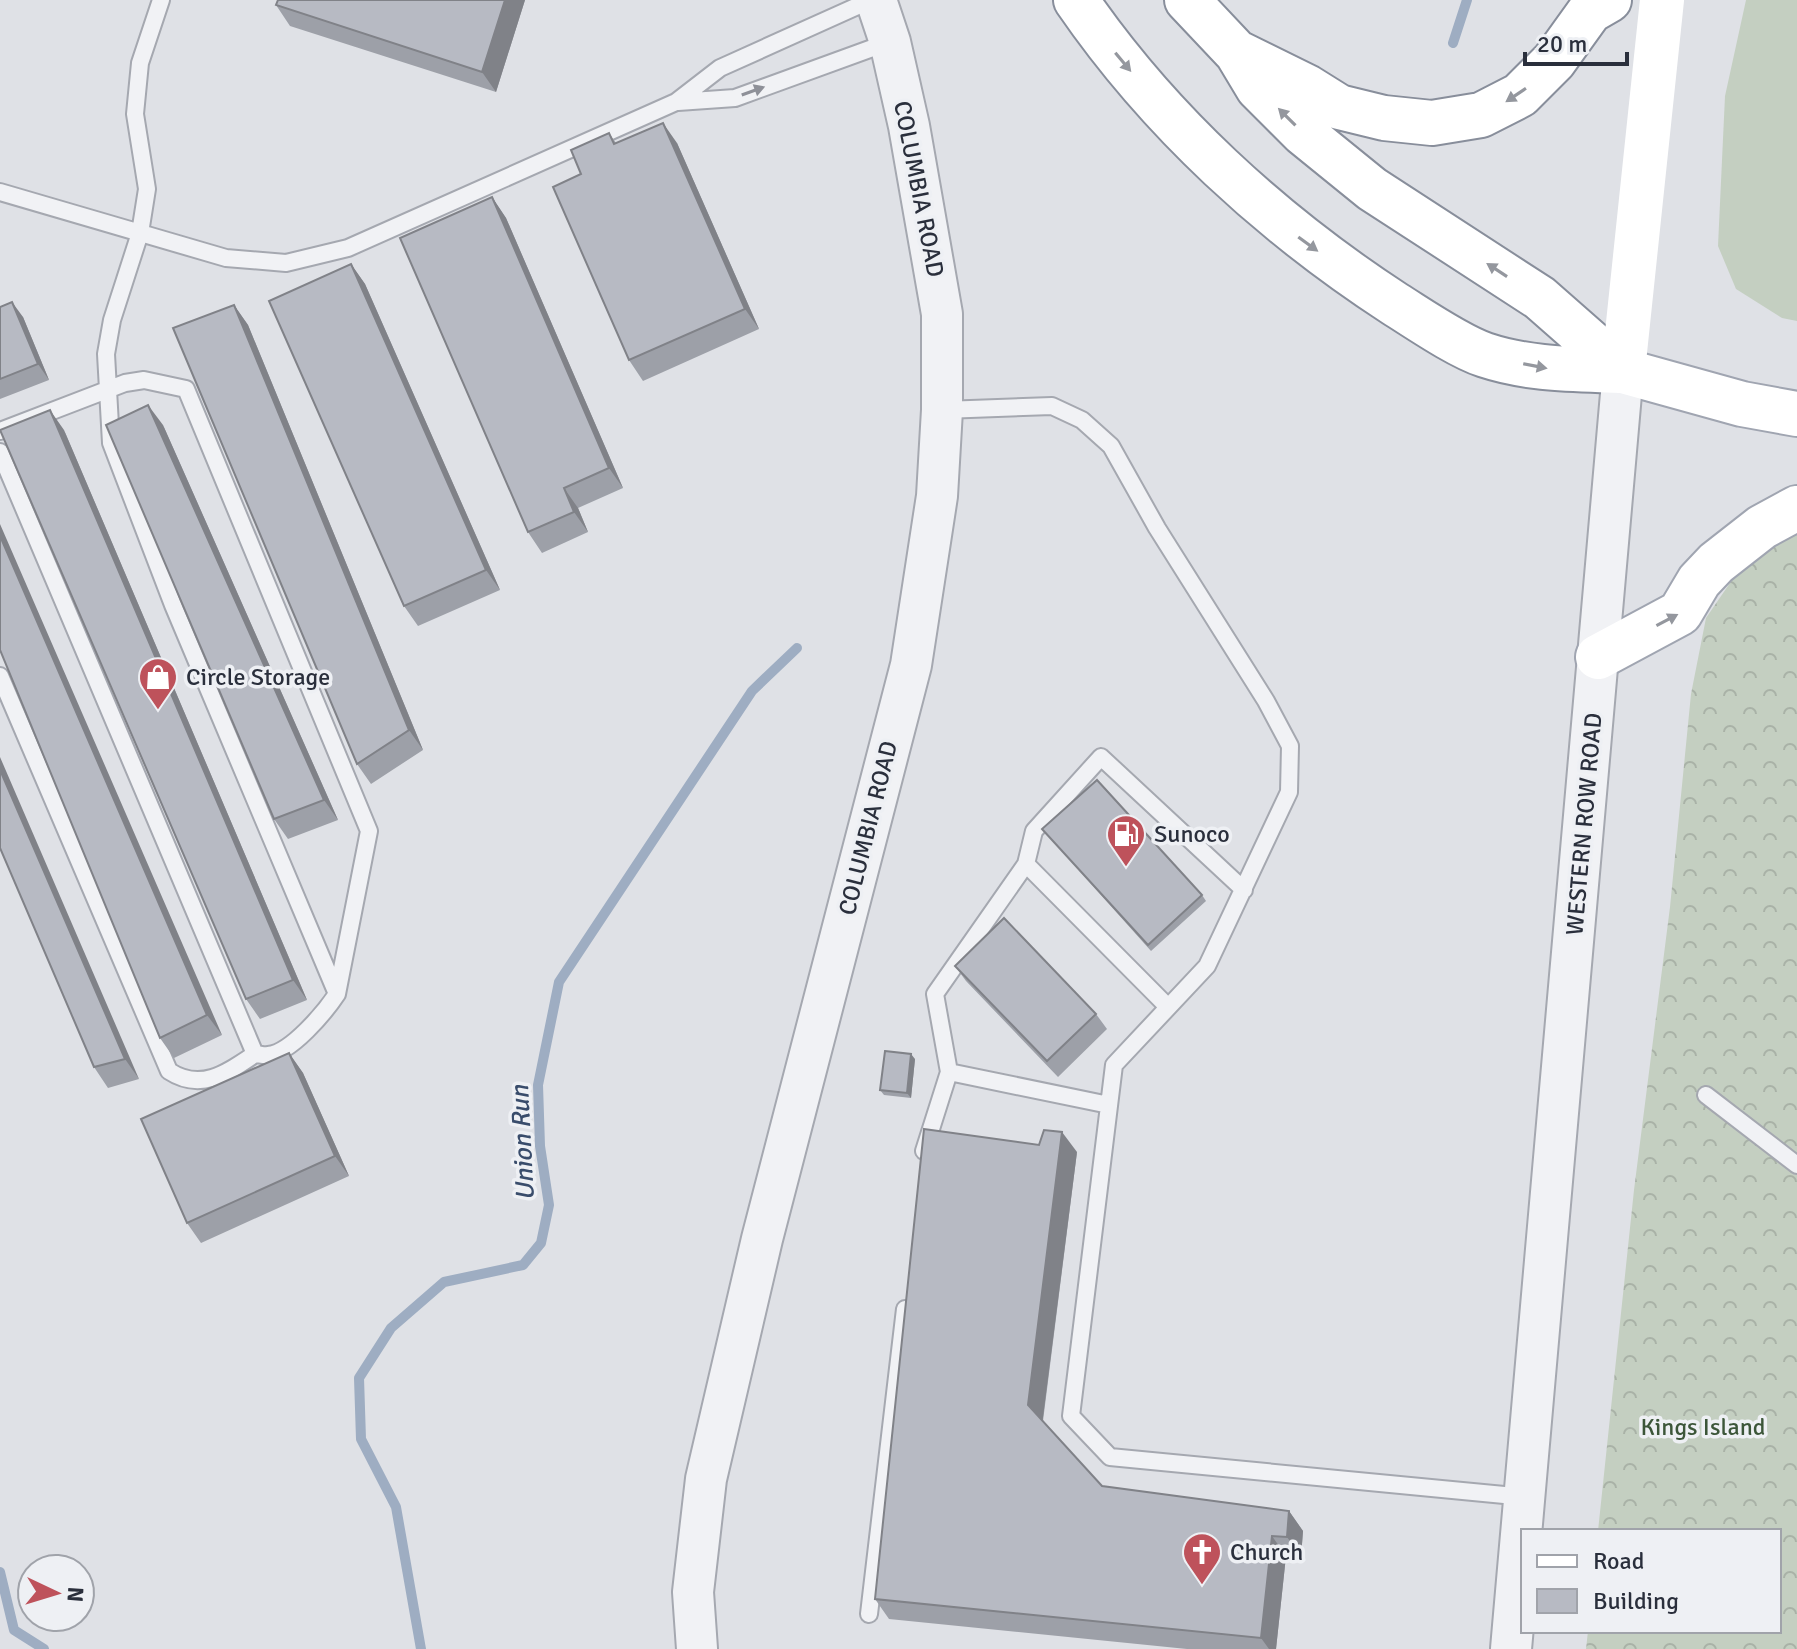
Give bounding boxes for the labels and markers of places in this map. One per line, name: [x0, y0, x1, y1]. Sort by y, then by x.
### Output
shop icon: Circle Storage: [137, 656, 179, 711]
place label: Circle Storage: [186, 662, 330, 692]
fuel station icon: Sunoco: [1105, 813, 1147, 868]
place label: Sunoco: [1154, 819, 1230, 849]
church icon: Church: [1181, 1531, 1223, 1586]
place label: Church: [1230, 1537, 1303, 1567]

